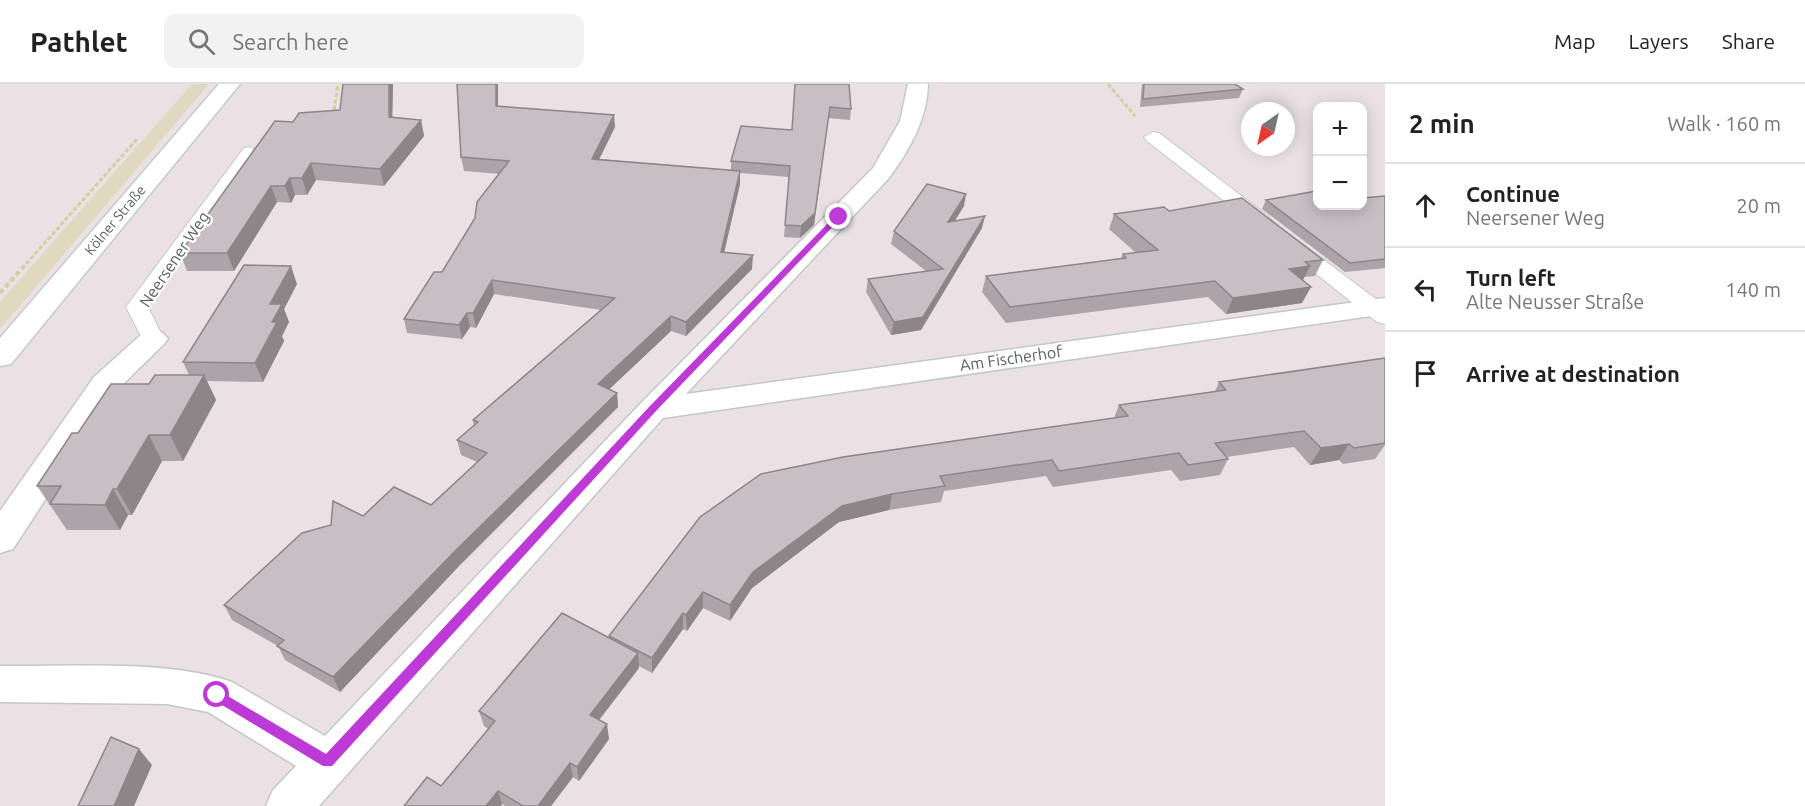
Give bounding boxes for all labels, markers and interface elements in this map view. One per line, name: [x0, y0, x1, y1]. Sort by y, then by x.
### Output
search box: [164, 14, 584, 68]
icon: search: [185, 25, 218, 58]
text: Pathlet: [30, 26, 128, 57]
text: Search here: [233, 29, 349, 54]
text: Map: [1554, 29, 1595, 53]
text: Layers: [1628, 29, 1689, 53]
text: Share: [1722, 29, 1775, 53]
north arrow: [1241, 102, 1295, 156]
map controls: [1313, 102, 1367, 210]
button: +: [1313, 102, 1367, 156]
text: 2 min: [1409, 109, 1475, 138]
text: Walk · 160 m: [1668, 112, 1781, 135]
button: −: [1313, 156, 1367, 210]
text: Continue: [1466, 181, 1560, 206]
street label: Kölner Straße: [81, 182, 149, 258]
icon: ahead: [1409, 189, 1442, 222]
text: 20 m: [1737, 194, 1781, 217]
route end: [825, 203, 851, 229]
text: Neersener Weg: [1466, 206, 1605, 229]
street label: Neersener Weg: [135, 208, 213, 310]
text: Turn left: [1466, 265, 1556, 290]
icon: left: [1409, 273, 1442, 306]
text: 140 m: [1725, 278, 1781, 301]
text: Alte Neusser Straße: [1466, 290, 1644, 313]
street label: Am Fischerhof: [959, 342, 1064, 374]
icon: arrive: [1409, 357, 1442, 390]
text: Arrive at destination: [1466, 361, 1680, 386]
route start: [203, 681, 229, 707]

